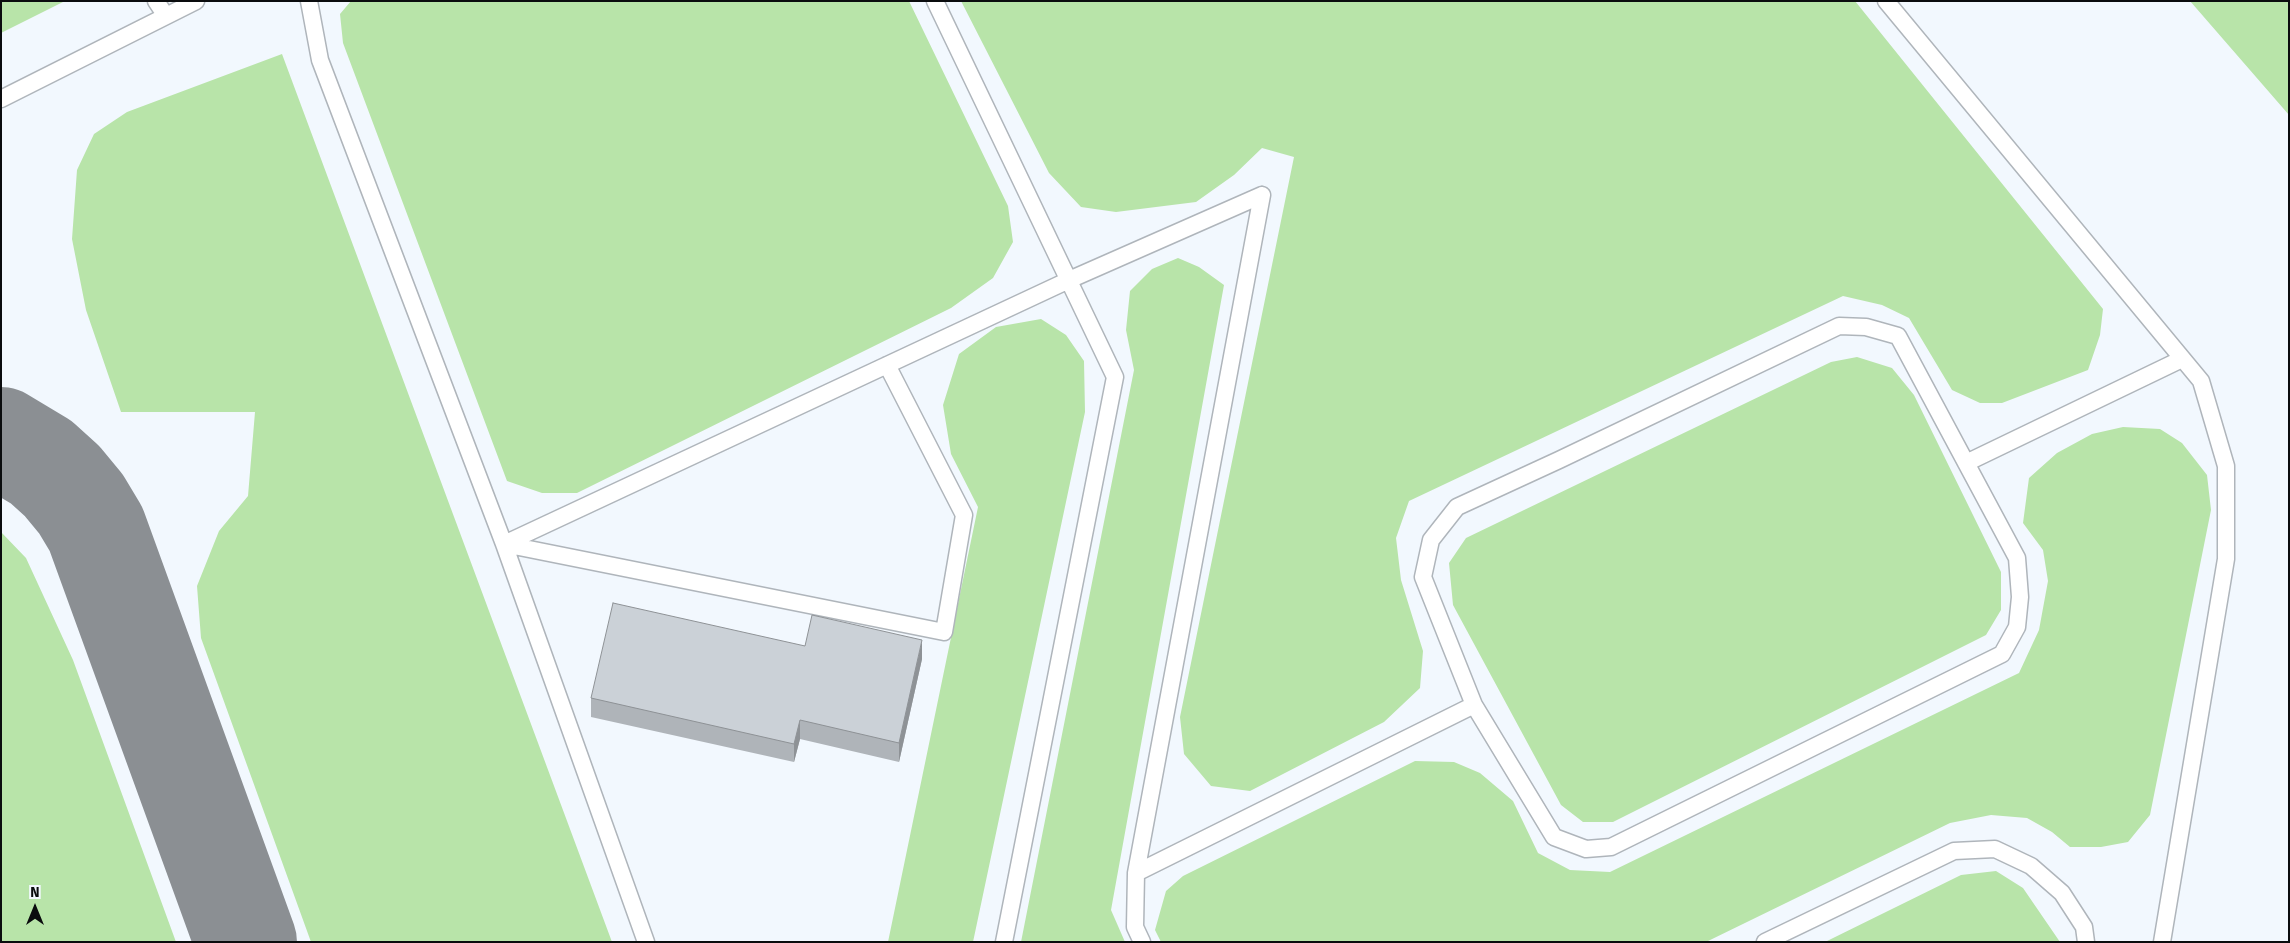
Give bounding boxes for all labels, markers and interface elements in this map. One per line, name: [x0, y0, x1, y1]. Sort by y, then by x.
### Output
north arrow: [10, 883, 60, 933]
text: N: [30, 884, 40, 901]

